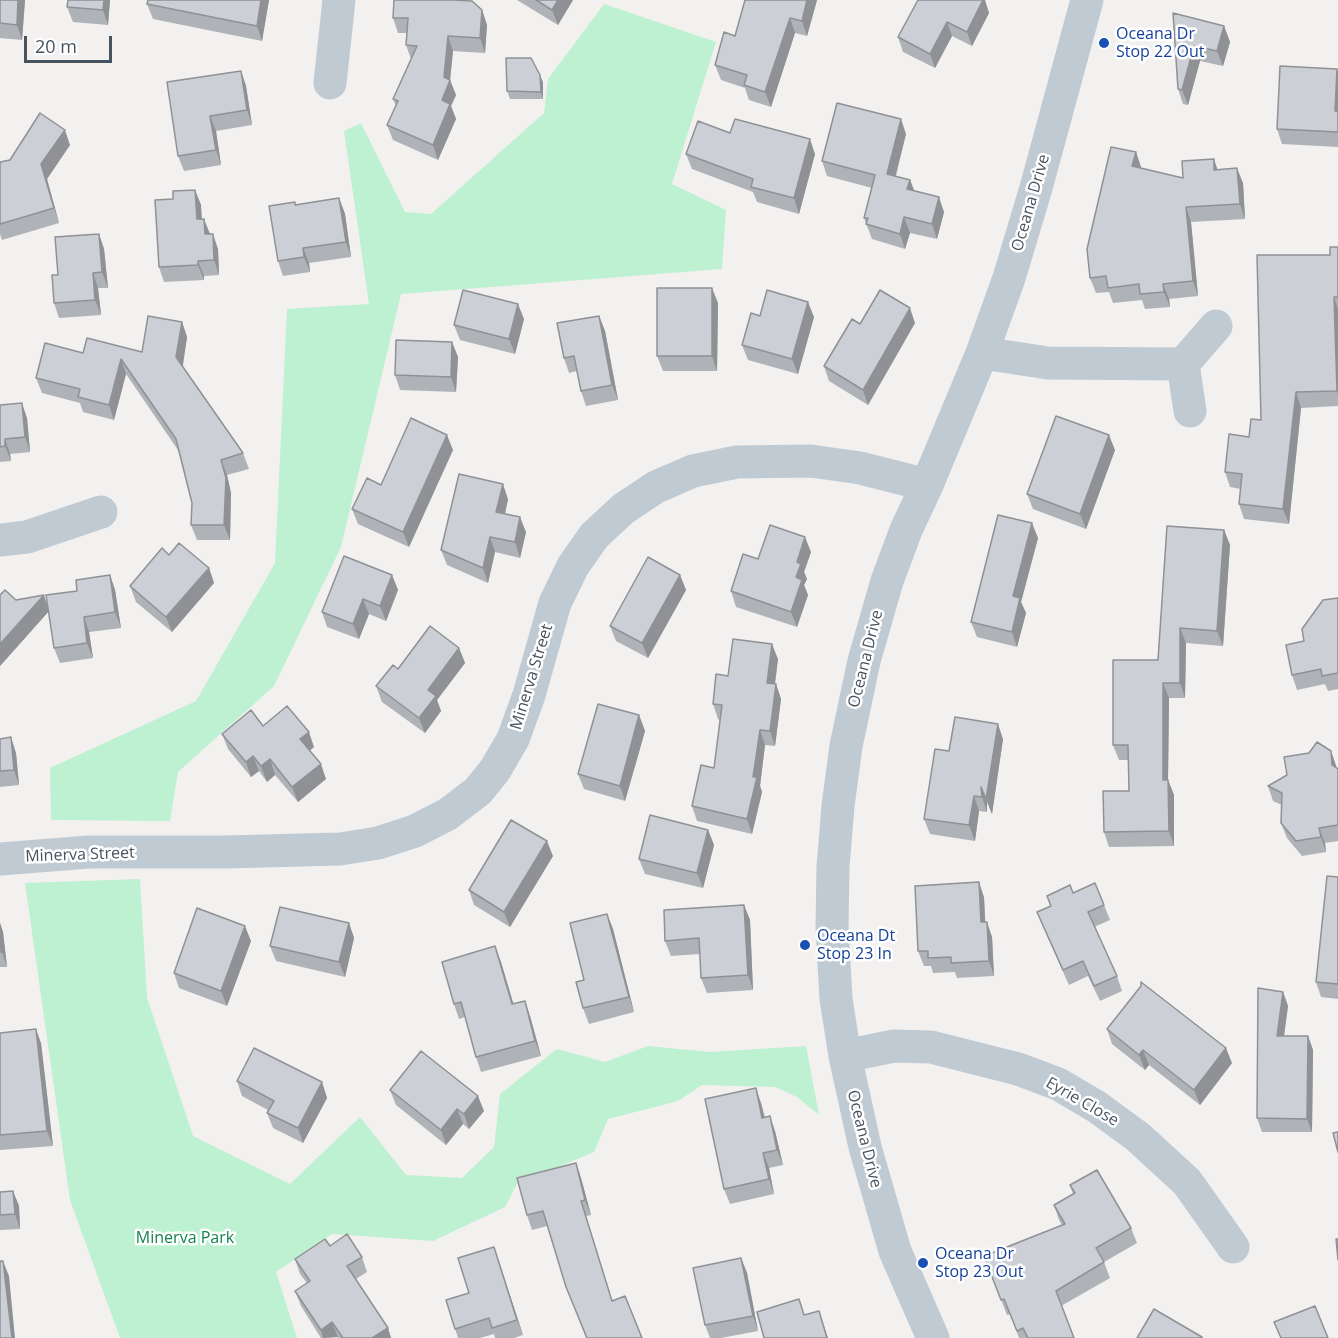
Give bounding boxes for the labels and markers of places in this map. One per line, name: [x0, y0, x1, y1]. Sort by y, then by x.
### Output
place label: Oceana Dr Stop 22 Out: [1116, 24, 1204, 62]
marker: Oceana Dr Stop 22 Out: [1097, 36, 1111, 50]
place label: Oceana Dt Stop 23 In: [817, 926, 895, 964]
marker: Oceana Dt Stop 23 In: [798, 938, 812, 952]
place label: Oceana Dr Stop 23 Out: [935, 1244, 1023, 1282]
marker: Oceana Dr Stop 23 Out: [916, 1256, 930, 1270]

